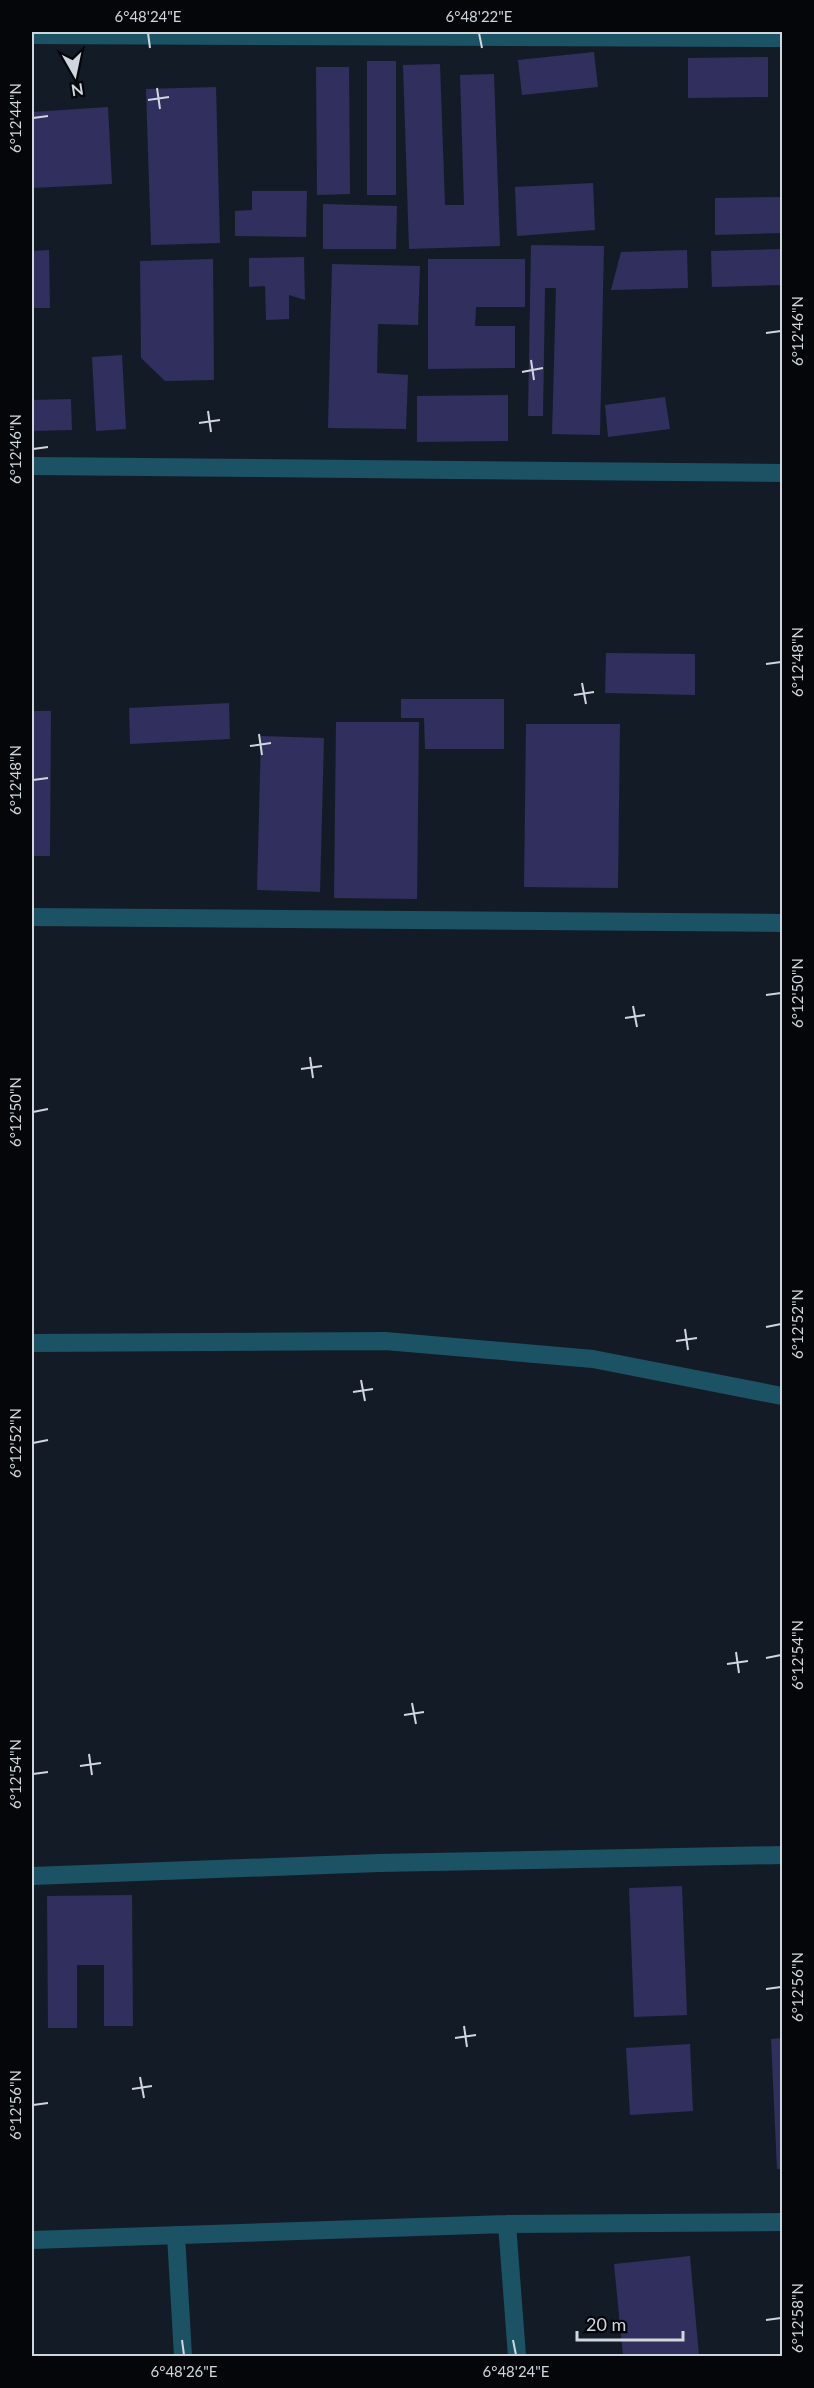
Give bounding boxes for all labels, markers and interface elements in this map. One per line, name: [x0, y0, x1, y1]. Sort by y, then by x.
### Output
text: 6°48'24"E: [115, 7, 182, 25]
text: 6°48'22"E: [446, 7, 513, 25]
north arrow: [45, 45, 105, 105]
text: N: [70, 80, 85, 101]
text: 6°12'44"N: [6, 83, 24, 153]
text: 6°12'46"N: [788, 296, 806, 366]
text: 6°12'46"N: [6, 414, 24, 484]
text: 6°12'48"N: [788, 627, 806, 697]
text: 6°12'48"N: [6, 745, 24, 815]
text: 6°12'50"N: [788, 958, 806, 1028]
text: 6°12'50"N: [6, 1077, 24, 1147]
text: 6°12'52"N: [788, 1289, 806, 1359]
text: 6°12'52"N: [6, 1408, 24, 1478]
text: 6°12'54"N: [788, 1620, 806, 1690]
text: 6°12'54"N: [6, 1739, 24, 1809]
text: 6°12'56"N: [788, 1952, 806, 2022]
text: 6°12'56"N: [6, 2070, 24, 2140]
text: 6°12'58"N: [788, 2283, 806, 2353]
scale bar: [577, 2304, 684, 2342]
text: 20 m: [586, 2313, 626, 2335]
text: 6°48'26"E: [151, 2362, 218, 2380]
text: 6°48'24"E: [483, 2362, 550, 2380]

